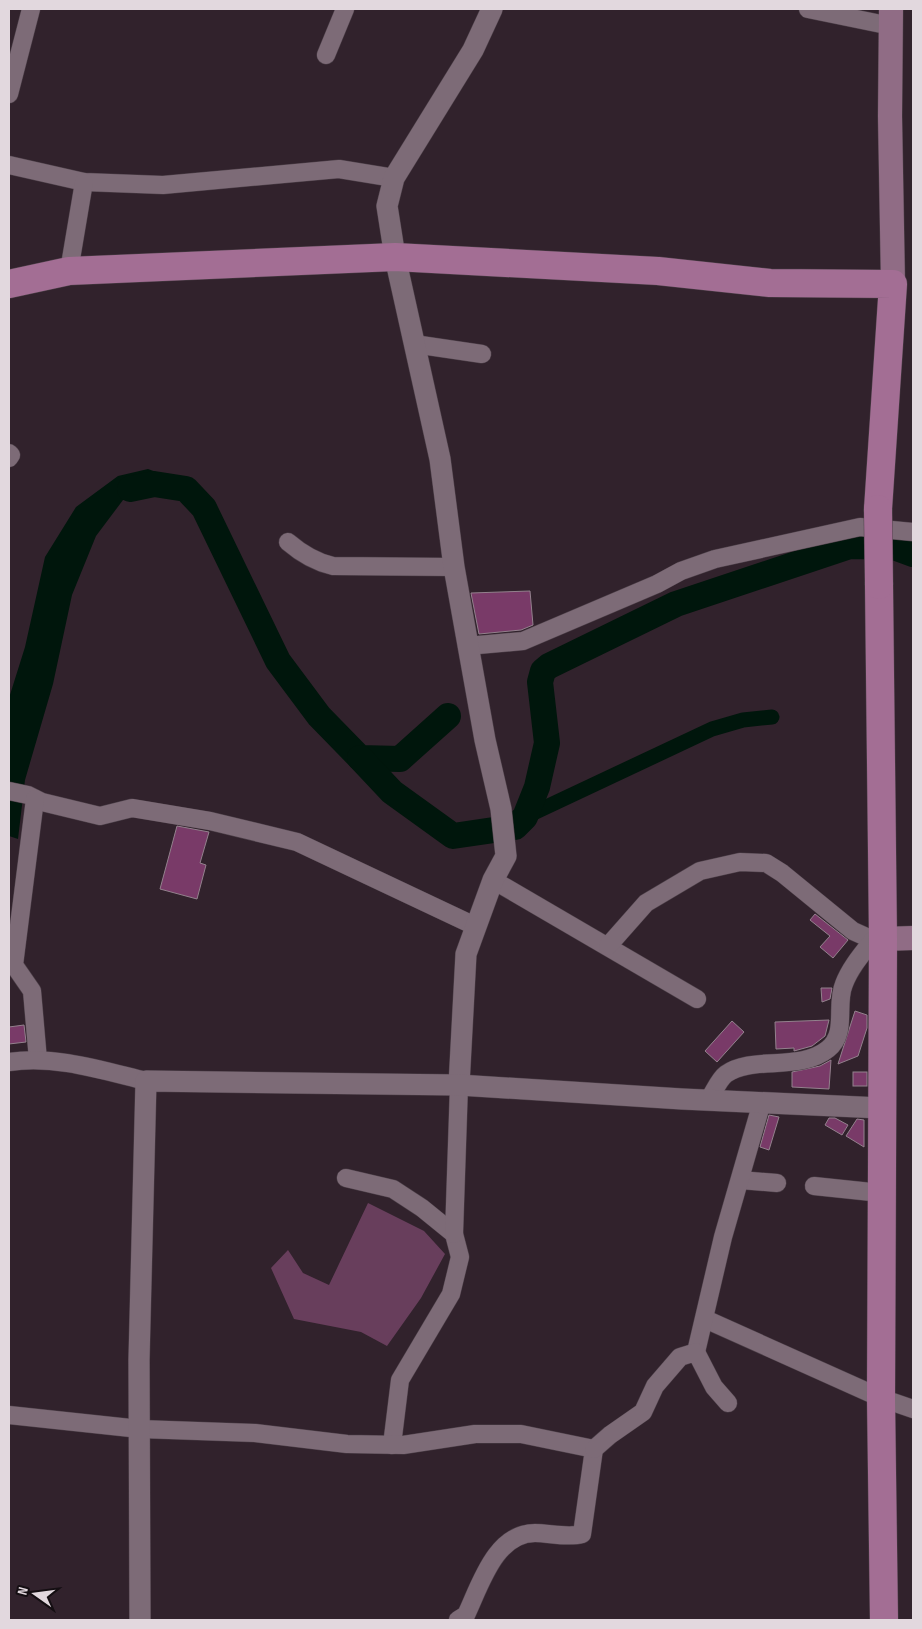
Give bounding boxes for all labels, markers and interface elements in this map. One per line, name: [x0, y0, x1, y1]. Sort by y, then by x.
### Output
north arrow: [10, 1569, 60, 1619]
text: N: [14, 1585, 32, 1597]

